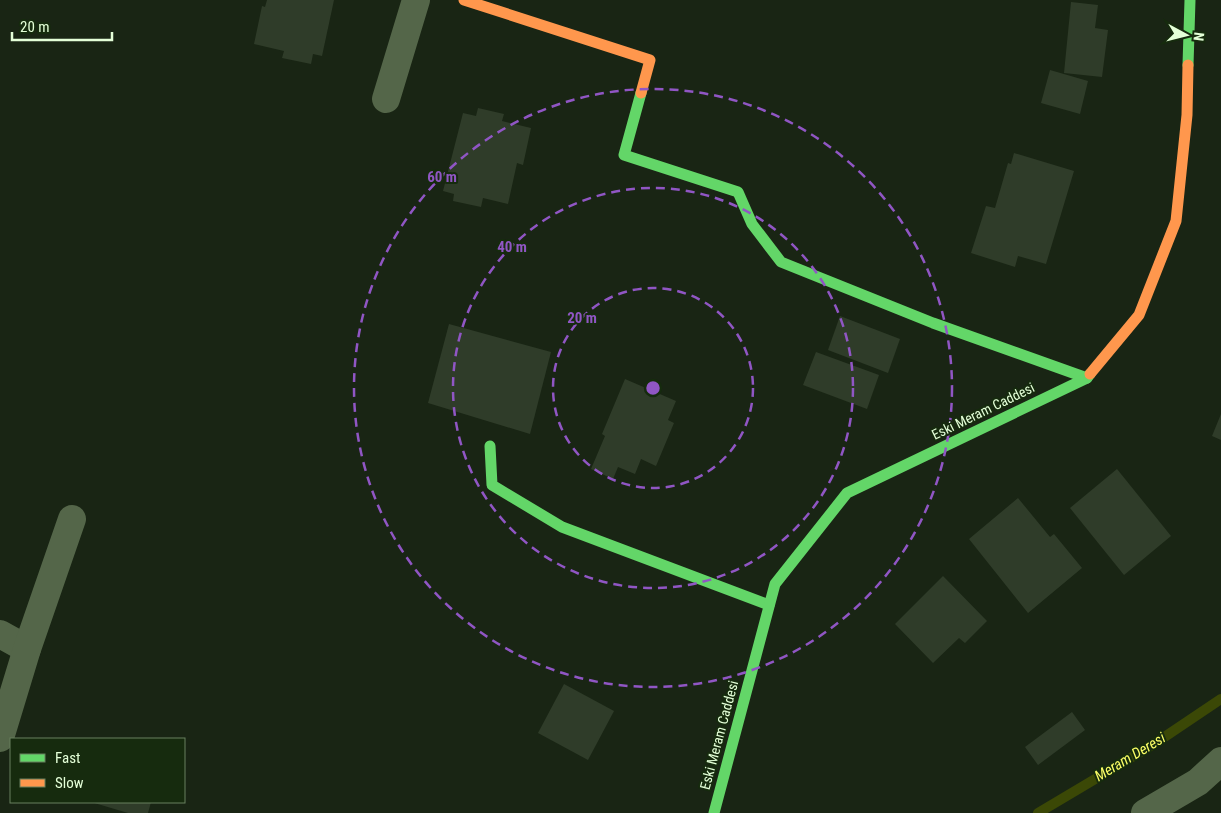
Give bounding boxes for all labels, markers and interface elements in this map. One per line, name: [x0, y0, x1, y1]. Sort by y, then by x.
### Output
scale bar: [12, 10, 112, 42]
north arrow: [1161, 10, 1211, 60]
text: 20 m: [20, 18, 50, 36]
text: N: [1190, 31, 1207, 42]
text: 60 m: [427, 168, 457, 186]
text: 40 m: [497, 238, 527, 256]
text: 20 m: [567, 309, 597, 327]
centre of rings: [644, 379, 662, 397]
street label: Eski Meram Caddesi: [929, 379, 1037, 443]
street label: Eski Meram Caddesi: [697, 679, 741, 791]
water label: Meram Deresi: [1091, 728, 1169, 785]
legend: [10, 738, 185, 803]
text: Fast: [55, 749, 80, 767]
text: Slow: [55, 774, 84, 792]

